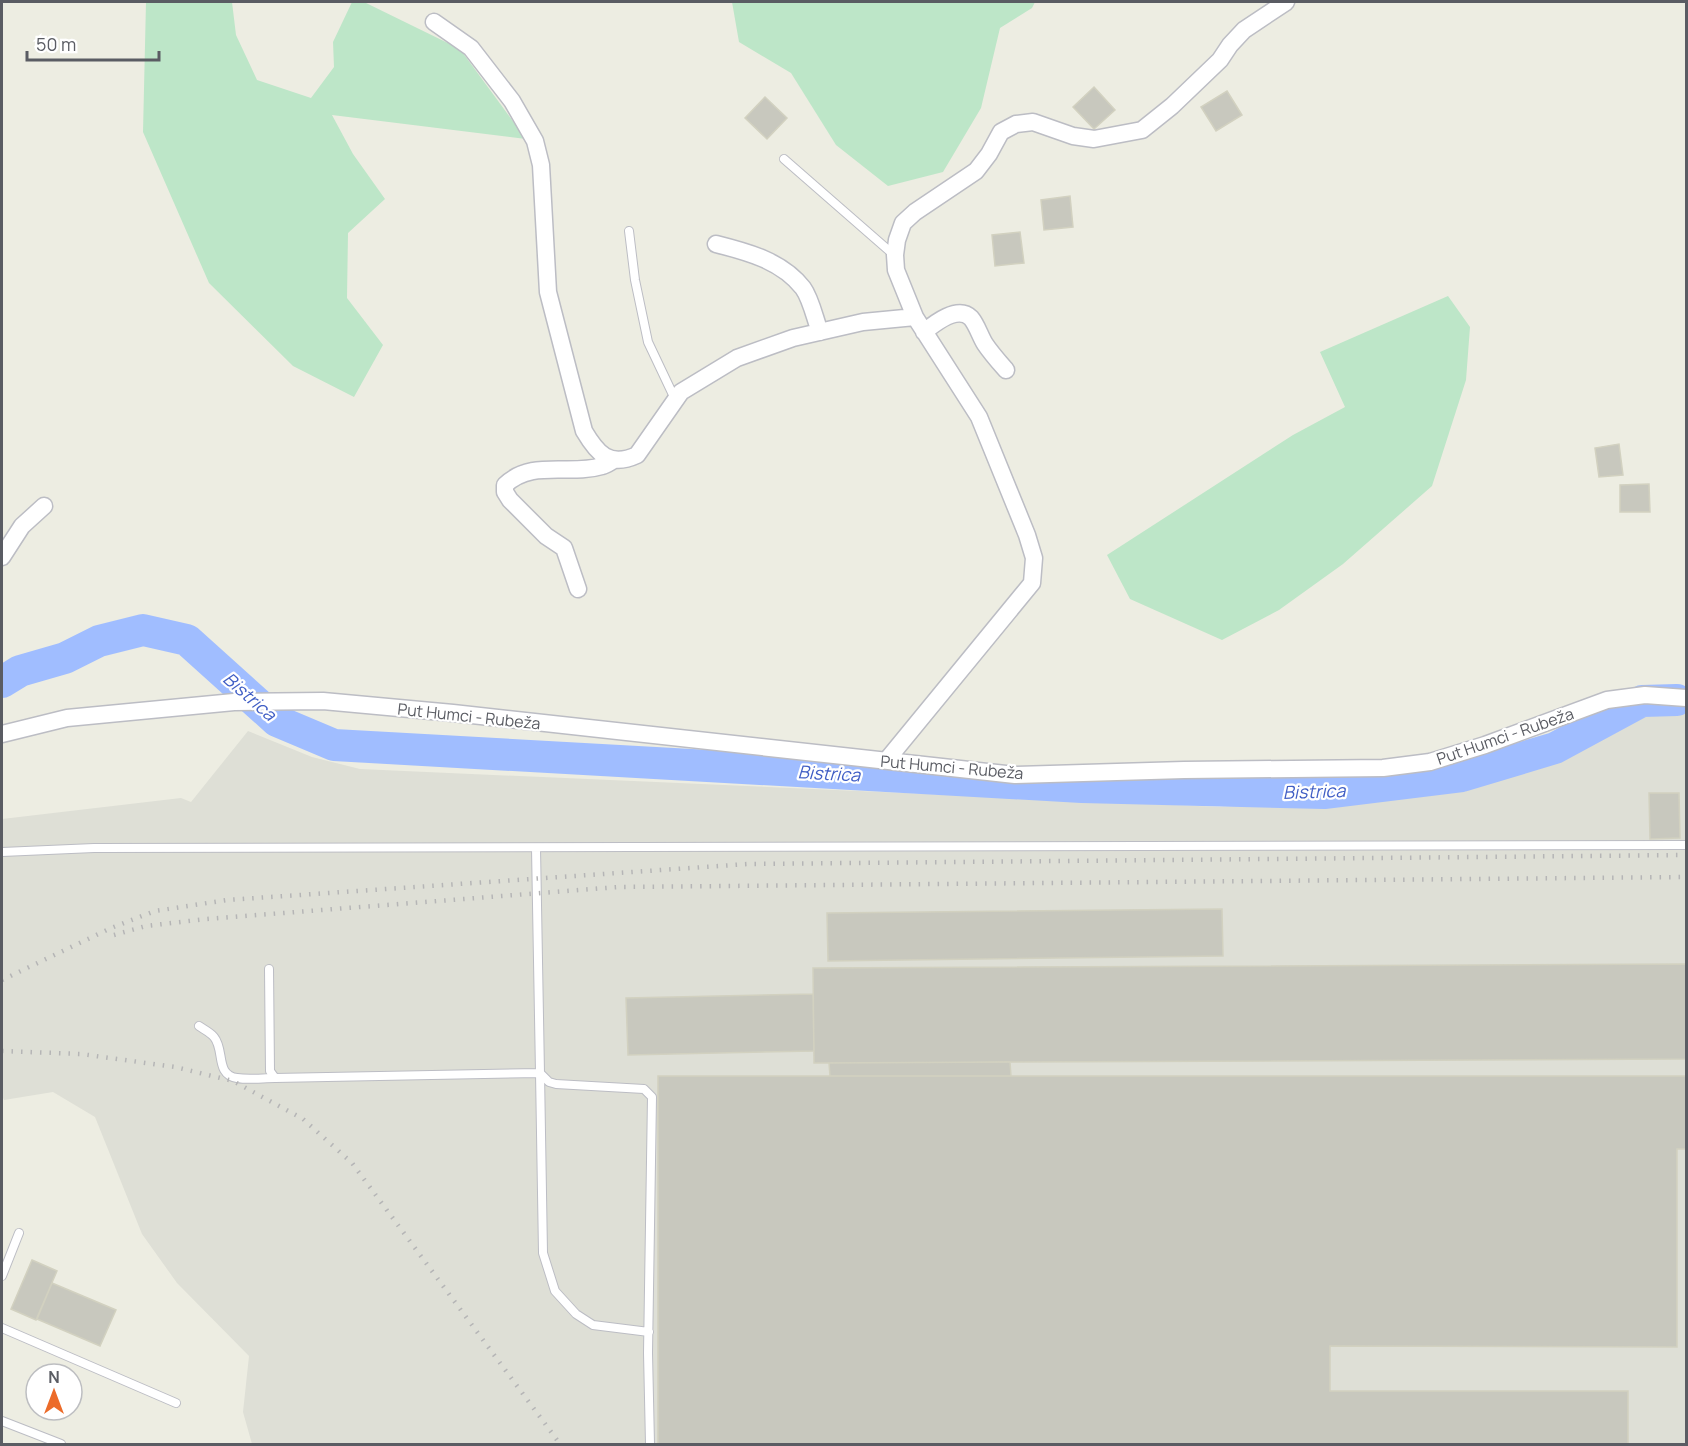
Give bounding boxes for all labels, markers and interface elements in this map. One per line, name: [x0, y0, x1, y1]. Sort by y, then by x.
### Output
scale bar: [27, 24, 159, 62]
text: 50 m: [36, 32, 76, 56]
water label: Bistrica: [219, 666, 282, 726]
street label: Put Humci - Rubeža: [396, 698, 542, 734]
street label: Put Humci - Rubeža: [1434, 702, 1576, 770]
street label: Put Humci - Rubeža: [880, 750, 1024, 784]
water label: Bistrica: [797, 759, 862, 787]
water label: Bistrica: [1282, 778, 1347, 804]
north arrow: [24, 1362, 84, 1422]
text: N: [48, 1366, 60, 1388]

